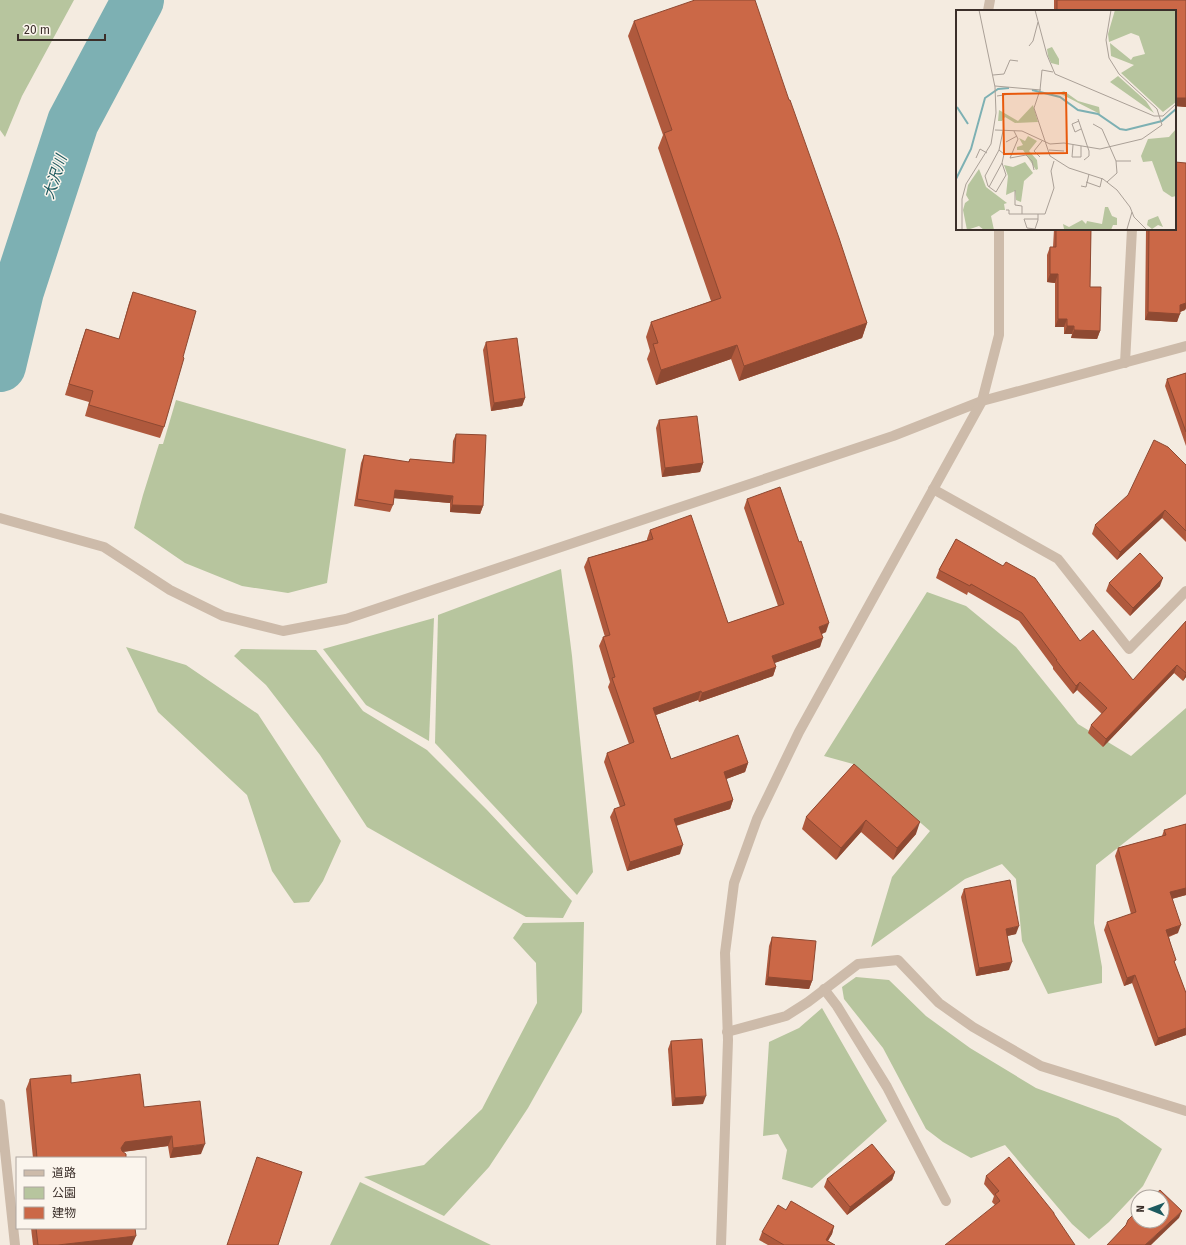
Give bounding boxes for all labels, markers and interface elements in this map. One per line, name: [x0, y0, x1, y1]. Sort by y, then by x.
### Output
inset map: [956, 10, 1176, 230]
scale bar: [18, 16, 105, 42]
text: 20 m: [24, 23, 50, 37]
water label: 大沢川: [39, 151, 71, 201]
legend: [16, 1157, 146, 1229]
text: 道路: [52, 1166, 76, 1180]
text: 公園: [52, 1186, 76, 1200]
north arrow: [1130, 1189, 1170, 1229]
text: N: [1134, 1205, 1147, 1213]
text: 建物: [52, 1206, 76, 1220]

